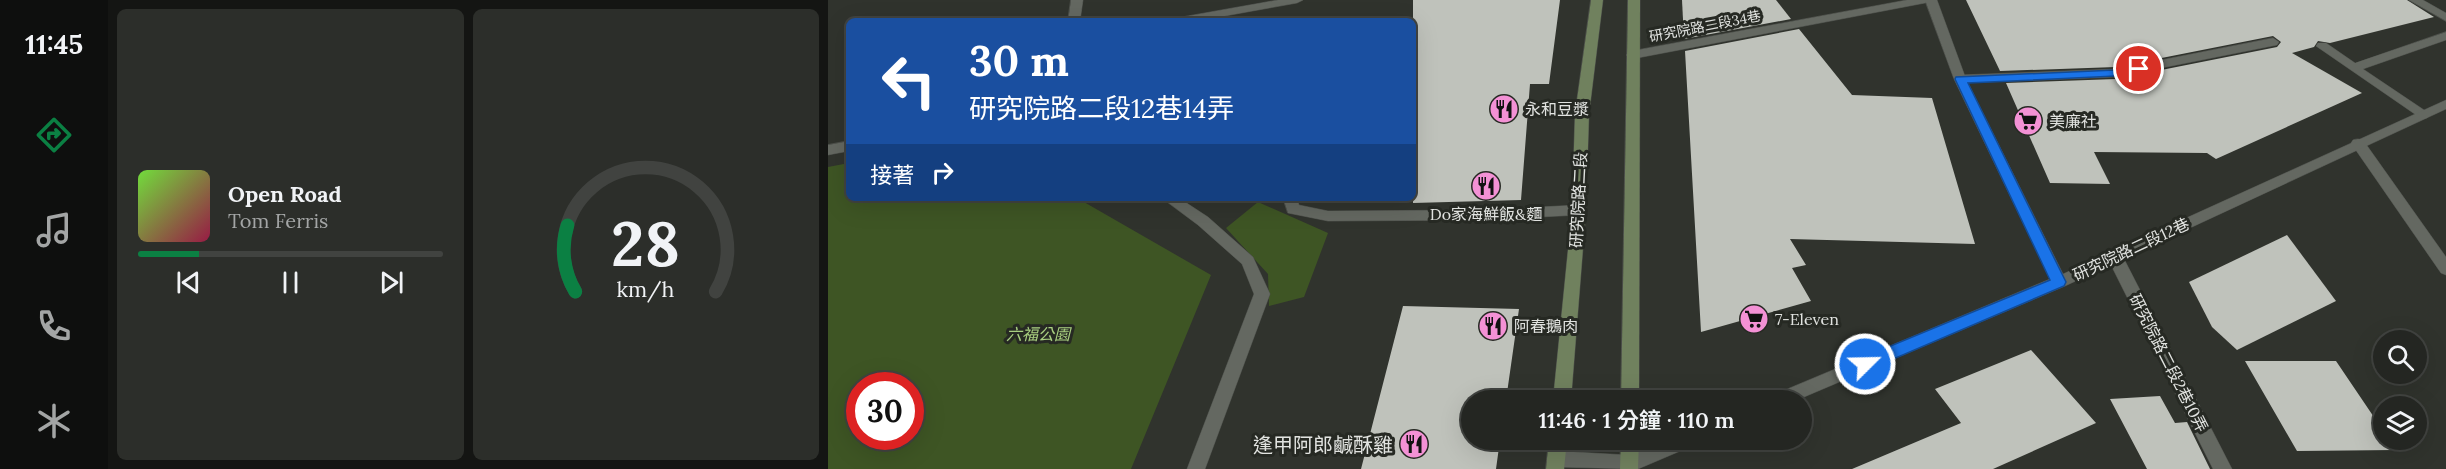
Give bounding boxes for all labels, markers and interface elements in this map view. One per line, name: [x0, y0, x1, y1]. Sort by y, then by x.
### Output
street label: 研究院路二段34巷: [1648, 6, 1762, 46]
text: 11:45: [25, 27, 83, 61]
text: 30 m: [969, 34, 1069, 88]
icon: left: [870, 42, 948, 120]
pin: [2113, 43, 2164, 94]
icon: arrive: [2122, 52, 2155, 85]
text: 研究院路二段12巷14弄: [969, 91, 1234, 125]
restaurant icon: 永和豆漿: [1488, 93, 1520, 125]
place label: 永和豆漿: [1525, 99, 1589, 119]
supermarket icon: 美廉社: [2012, 105, 2044, 137]
place label: 美廉社: [2049, 111, 2097, 131]
icon: directions: [33, 114, 75, 156]
street label: 研究院路二段: [1566, 152, 1590, 248]
icon: right: [926, 156, 959, 189]
text: 接著: [870, 161, 914, 189]
restaurant icon: Do家海鮮飯&麵: [1470, 170, 1502, 202]
text: Open Road: [228, 180, 342, 208]
text: 28: [611, 203, 680, 283]
place label: Do家海鮮飯&麵: [1430, 204, 1542, 224]
text: Tom Ferris: [228, 208, 328, 233]
icon: music: [33, 209, 75, 251]
street label: 研究院路二段12巷: [2069, 213, 2193, 285]
icon: previous: [172, 266, 205, 299]
icon: pause: [274, 266, 307, 299]
icon: next: [375, 266, 408, 299]
text: km/h: [617, 275, 675, 303]
street label: 研究院路二段2巷10弄: [2126, 291, 2212, 435]
supermarket icon: 7-Eleven: [1738, 303, 1770, 335]
icon: phone: [33, 305, 75, 347]
place label: 7-Eleven: [1775, 309, 1839, 329]
restaurant icon: 阿春鵝肉: [1477, 310, 1509, 342]
place label: 阿春鵝肉: [1514, 316, 1578, 336]
park label: 六福公園: [1006, 324, 1072, 344]
map controls: [2373, 330, 2427, 450]
button: search: [2373, 330, 2427, 384]
position arrow: [1833, 332, 1897, 396]
speed limit sign: 30: [846, 372, 924, 450]
button: layers: [2373, 396, 2427, 450]
icon: climate: [33, 400, 75, 442]
text: 11:46 · 1 分鐘 · 110 m: [1538, 406, 1735, 434]
restaurant icon: 逢甲阿郎鹹酥雞: [1398, 428, 1430, 460]
place label: 逢甲阿郎鹹酥雞: [1253, 432, 1393, 457]

